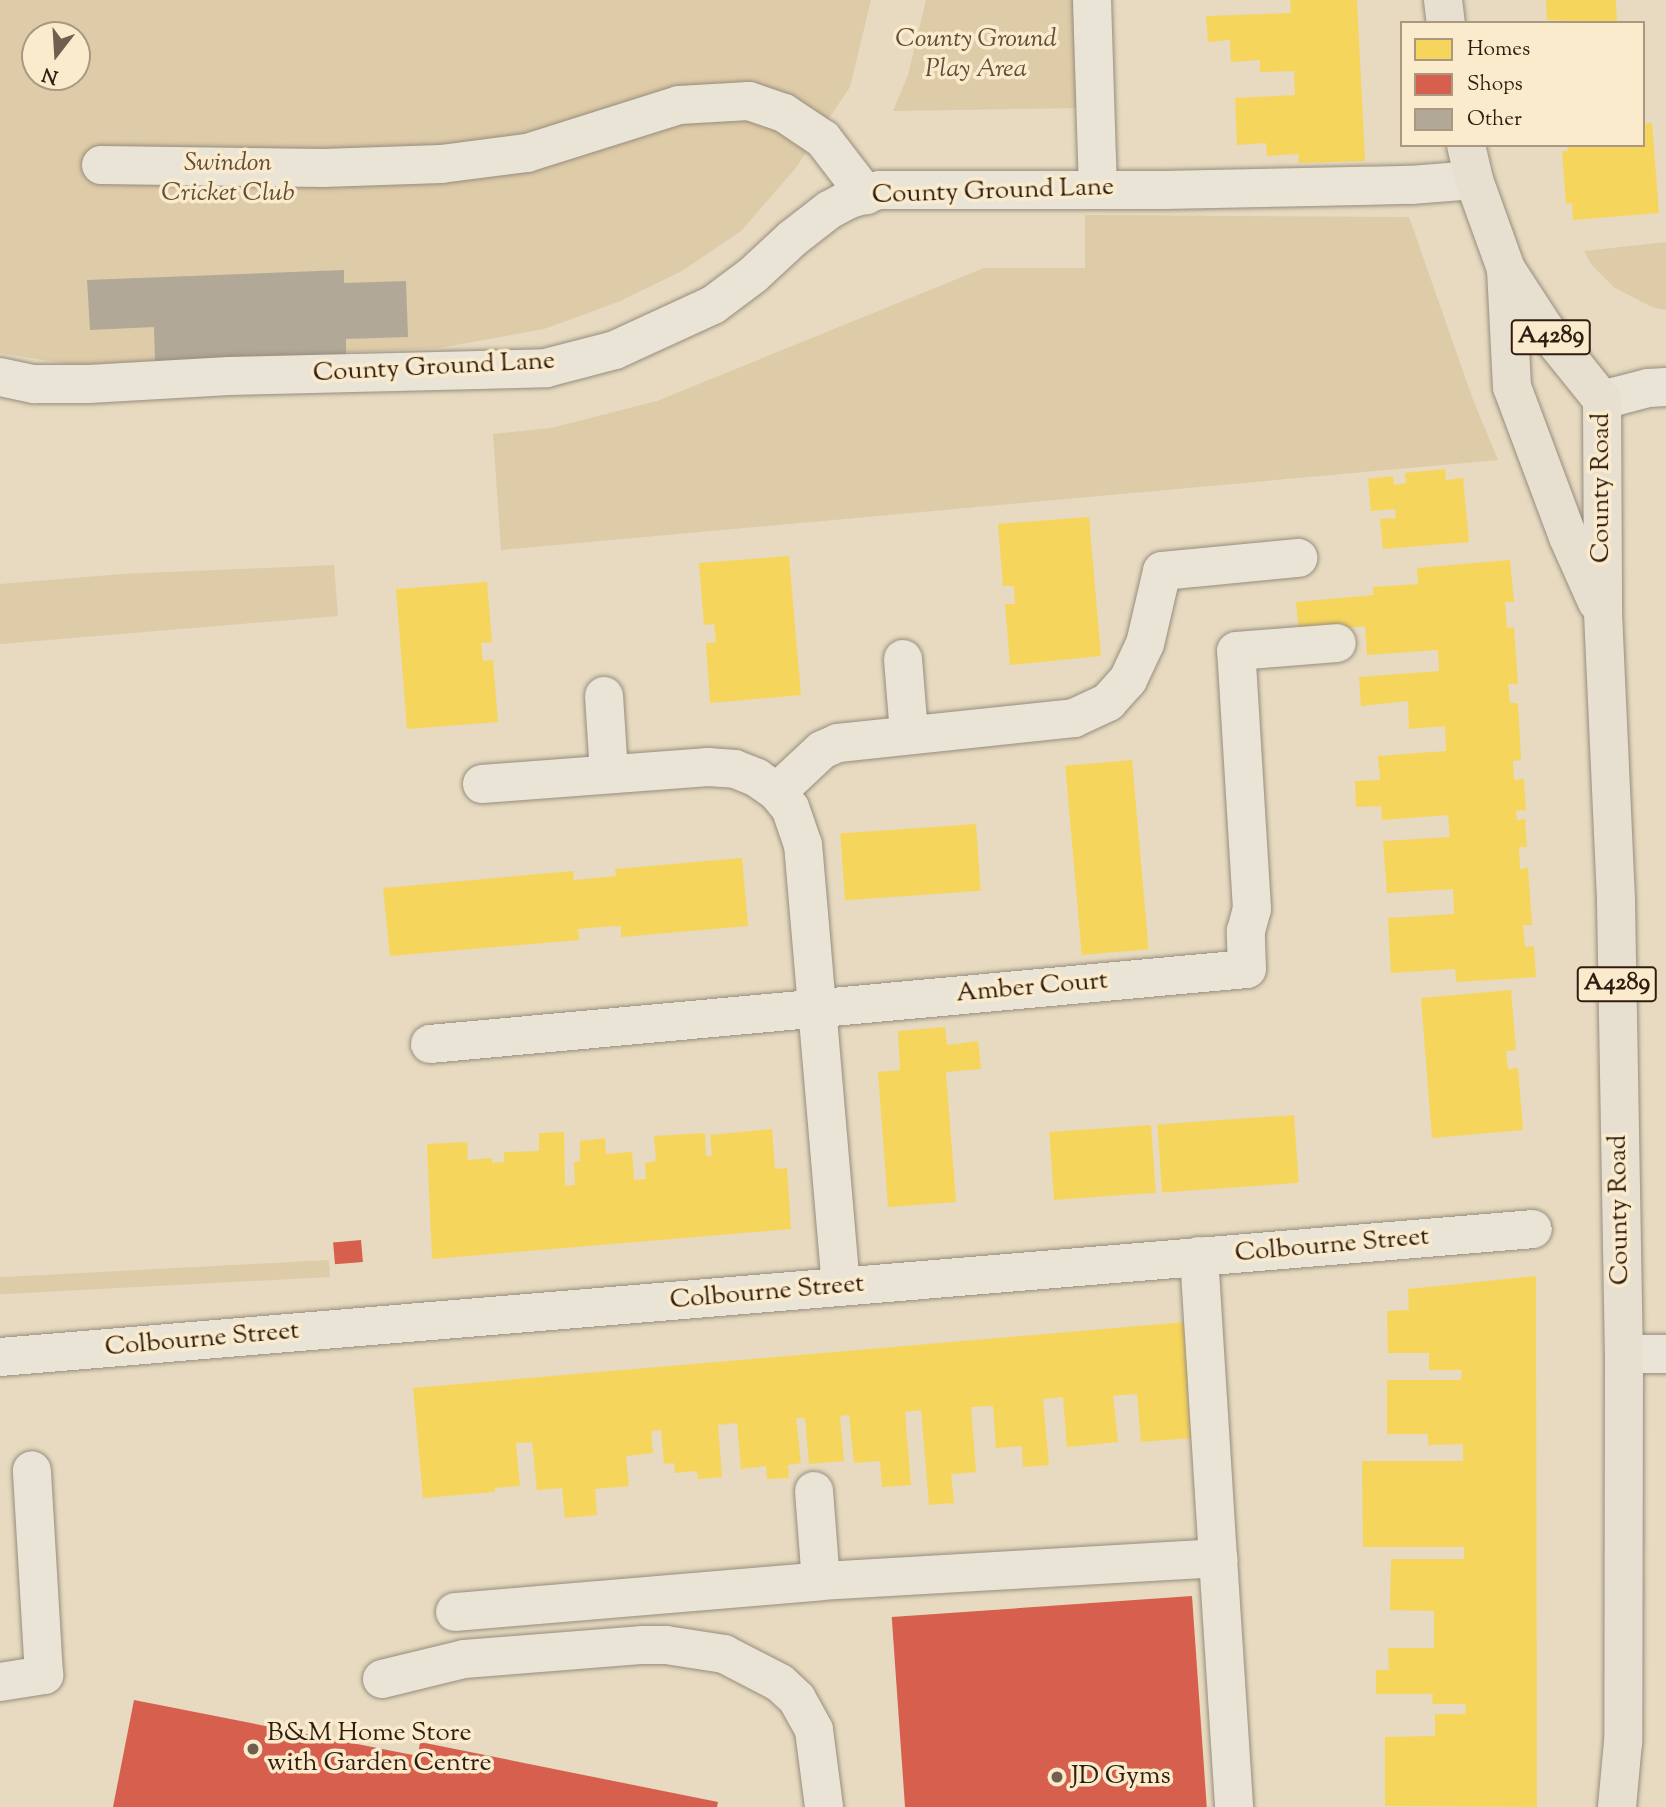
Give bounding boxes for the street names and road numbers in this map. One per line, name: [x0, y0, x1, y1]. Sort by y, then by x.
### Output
street label: County Ground Lane: [871, 172, 1115, 212]
road number: A4289: [1511, 316, 1591, 358]
street label: County Ground Lane: [312, 346, 556, 390]
street label: County Road: [1586, 413, 1618, 563]
road number: A4289: [1577, 964, 1657, 1004]
street label: Amber Court: [955, 966, 1109, 1010]
street label: County Road: [1603, 1135, 1637, 1285]
street label: Colbourne Street: [1234, 1222, 1430, 1270]
street label: Colbourne Street: [669, 1269, 865, 1317]
street label: Colbourne Street: [104, 1316, 300, 1364]

